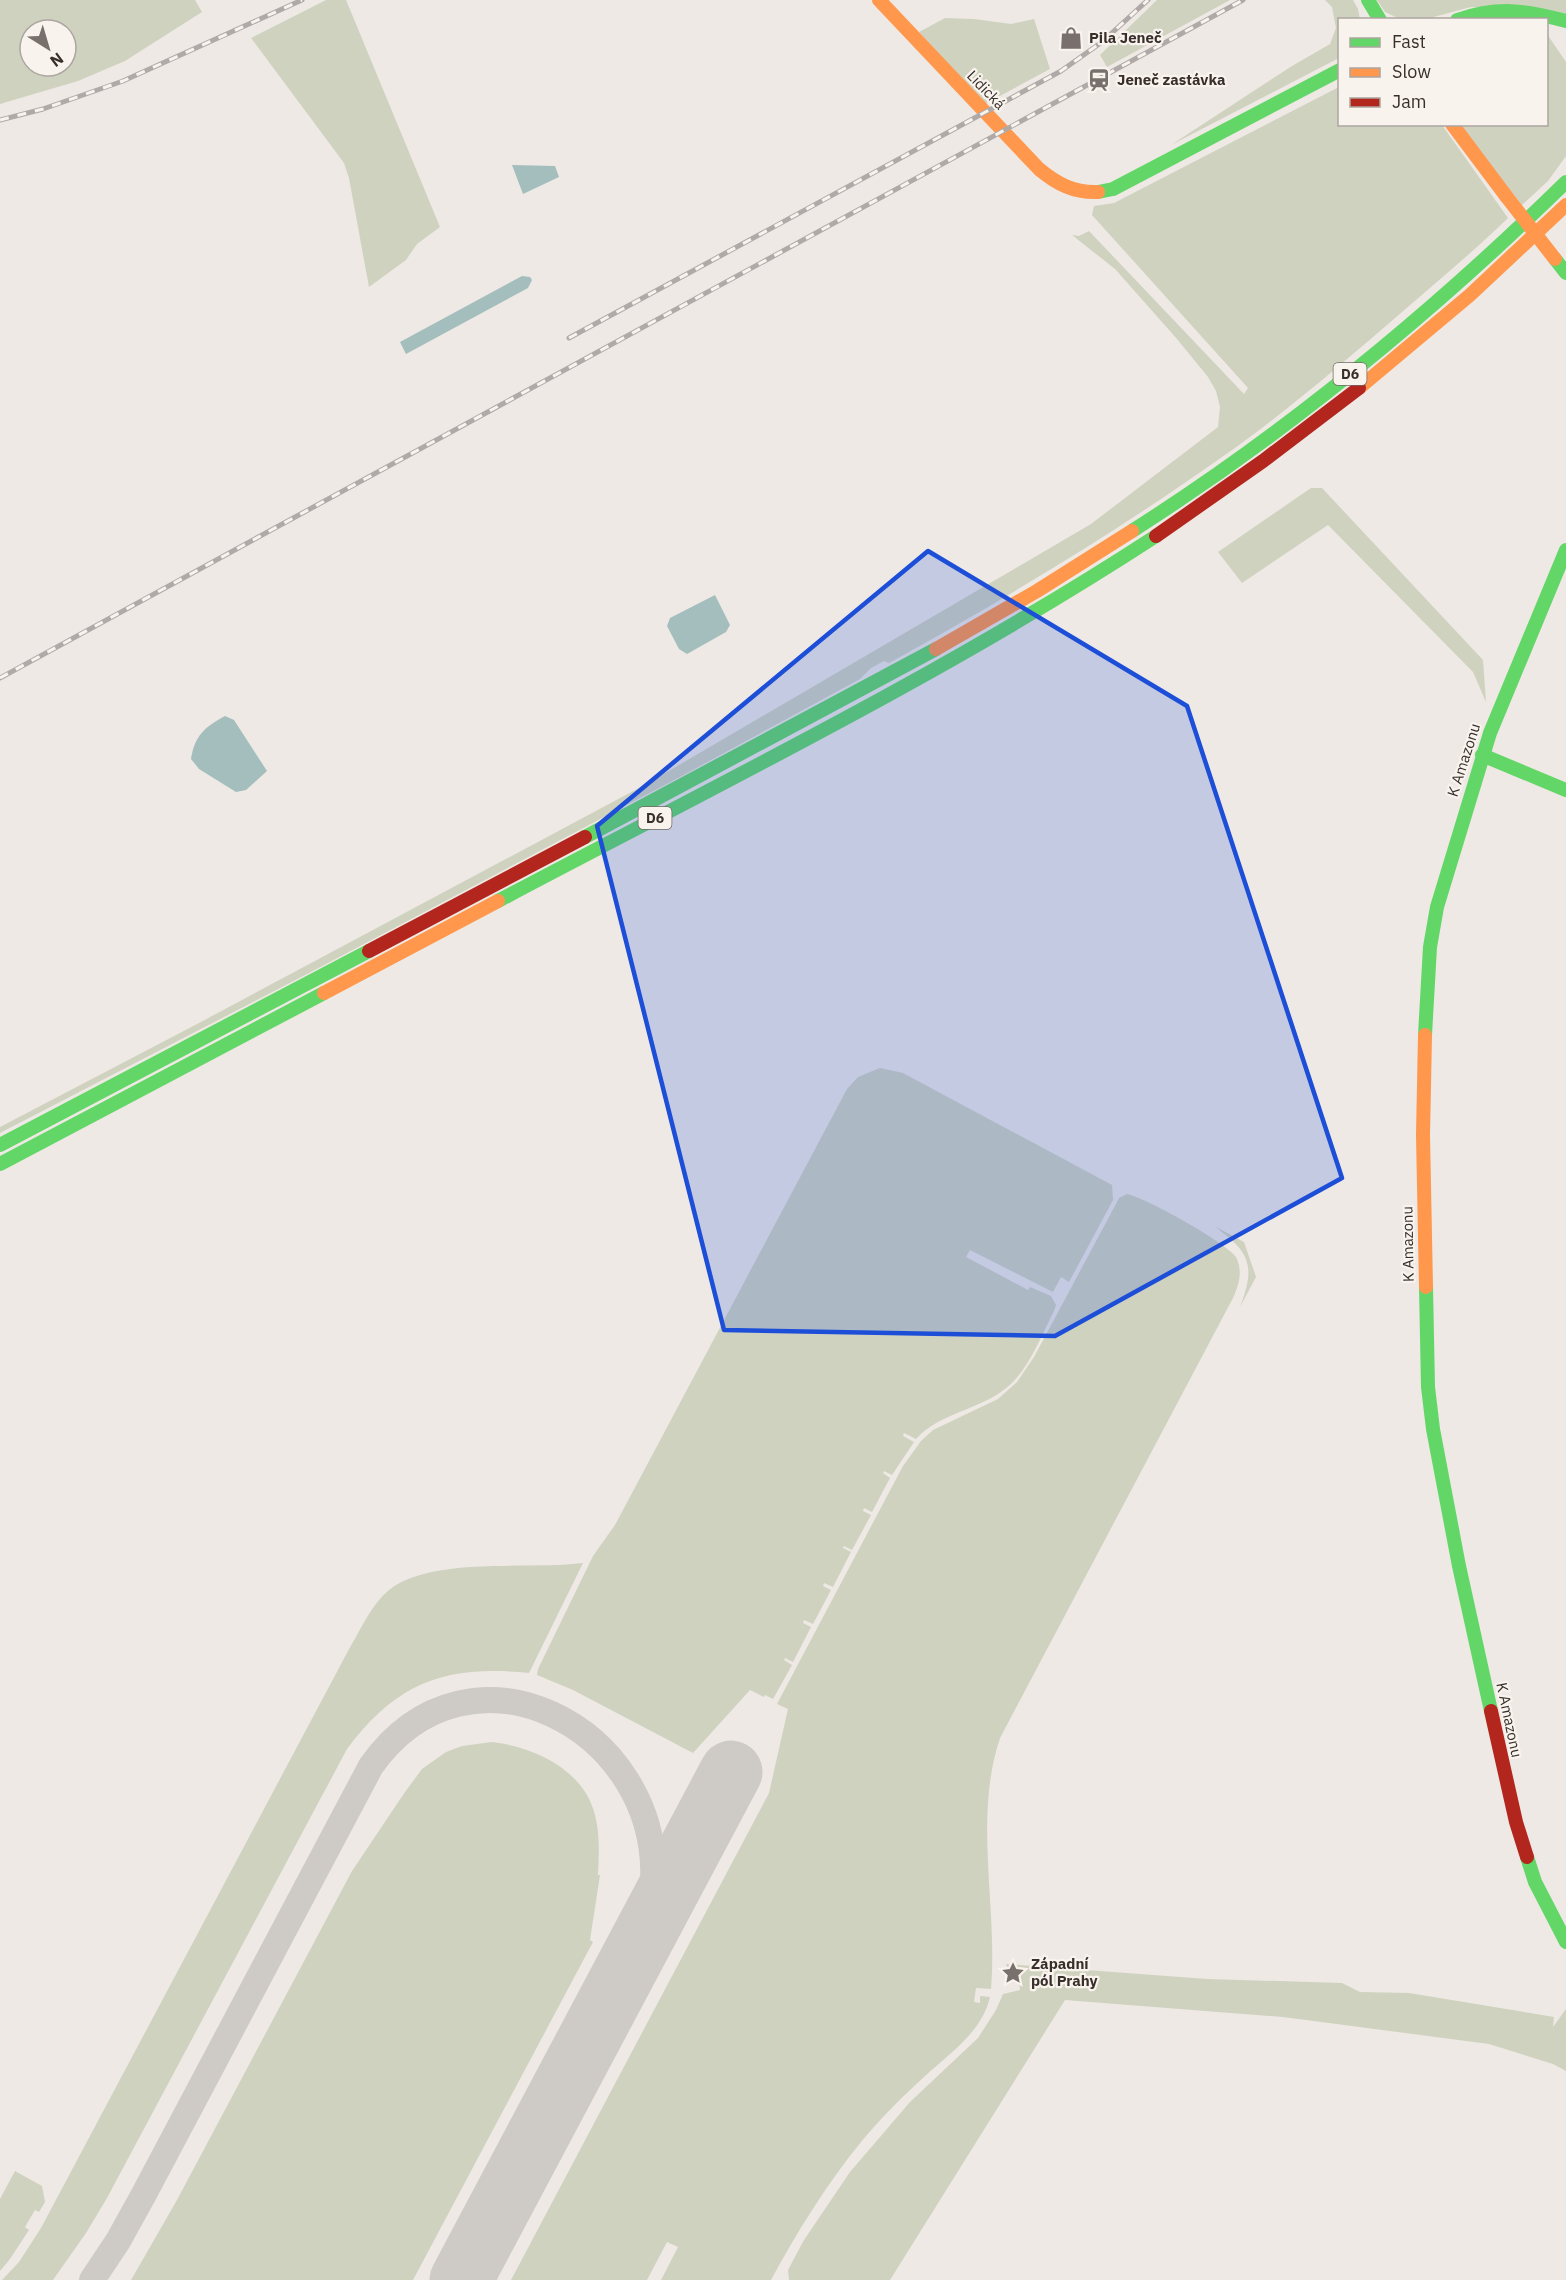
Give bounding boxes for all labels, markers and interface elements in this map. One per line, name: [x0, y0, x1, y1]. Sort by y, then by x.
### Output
north arrow: [18, 18, 78, 78]
legend: [1338, 18, 1548, 126]
shop icon: Pila Jeneč: [1058, 25, 1084, 51]
place label: Pila Jeneč: [1089, 28, 1162, 47]
text: Fast: [1392, 30, 1426, 53]
text: N: [46, 49, 68, 71]
text: Slow: [1392, 60, 1431, 83]
street label: Lidická: [963, 66, 1010, 113]
station icon: Jeneč zastávka: [1086, 67, 1112, 93]
place label: Jeneč zastávka: [1117, 70, 1226, 89]
text: Jam: [1392, 90, 1427, 113]
road number: D6: [1334, 363, 1366, 385]
street label: K Amazonu: [1443, 721, 1484, 799]
road number: D6: [638, 807, 672, 829]
street label: K Amazonu: [1397, 1206, 1418, 1282]
street label: K Amazonu: [1492, 1681, 1527, 1759]
place label: Západní pól Prahy: [1031, 1954, 1098, 1990]
place icon: Západní pól Prahy: [1000, 1960, 1026, 1986]

